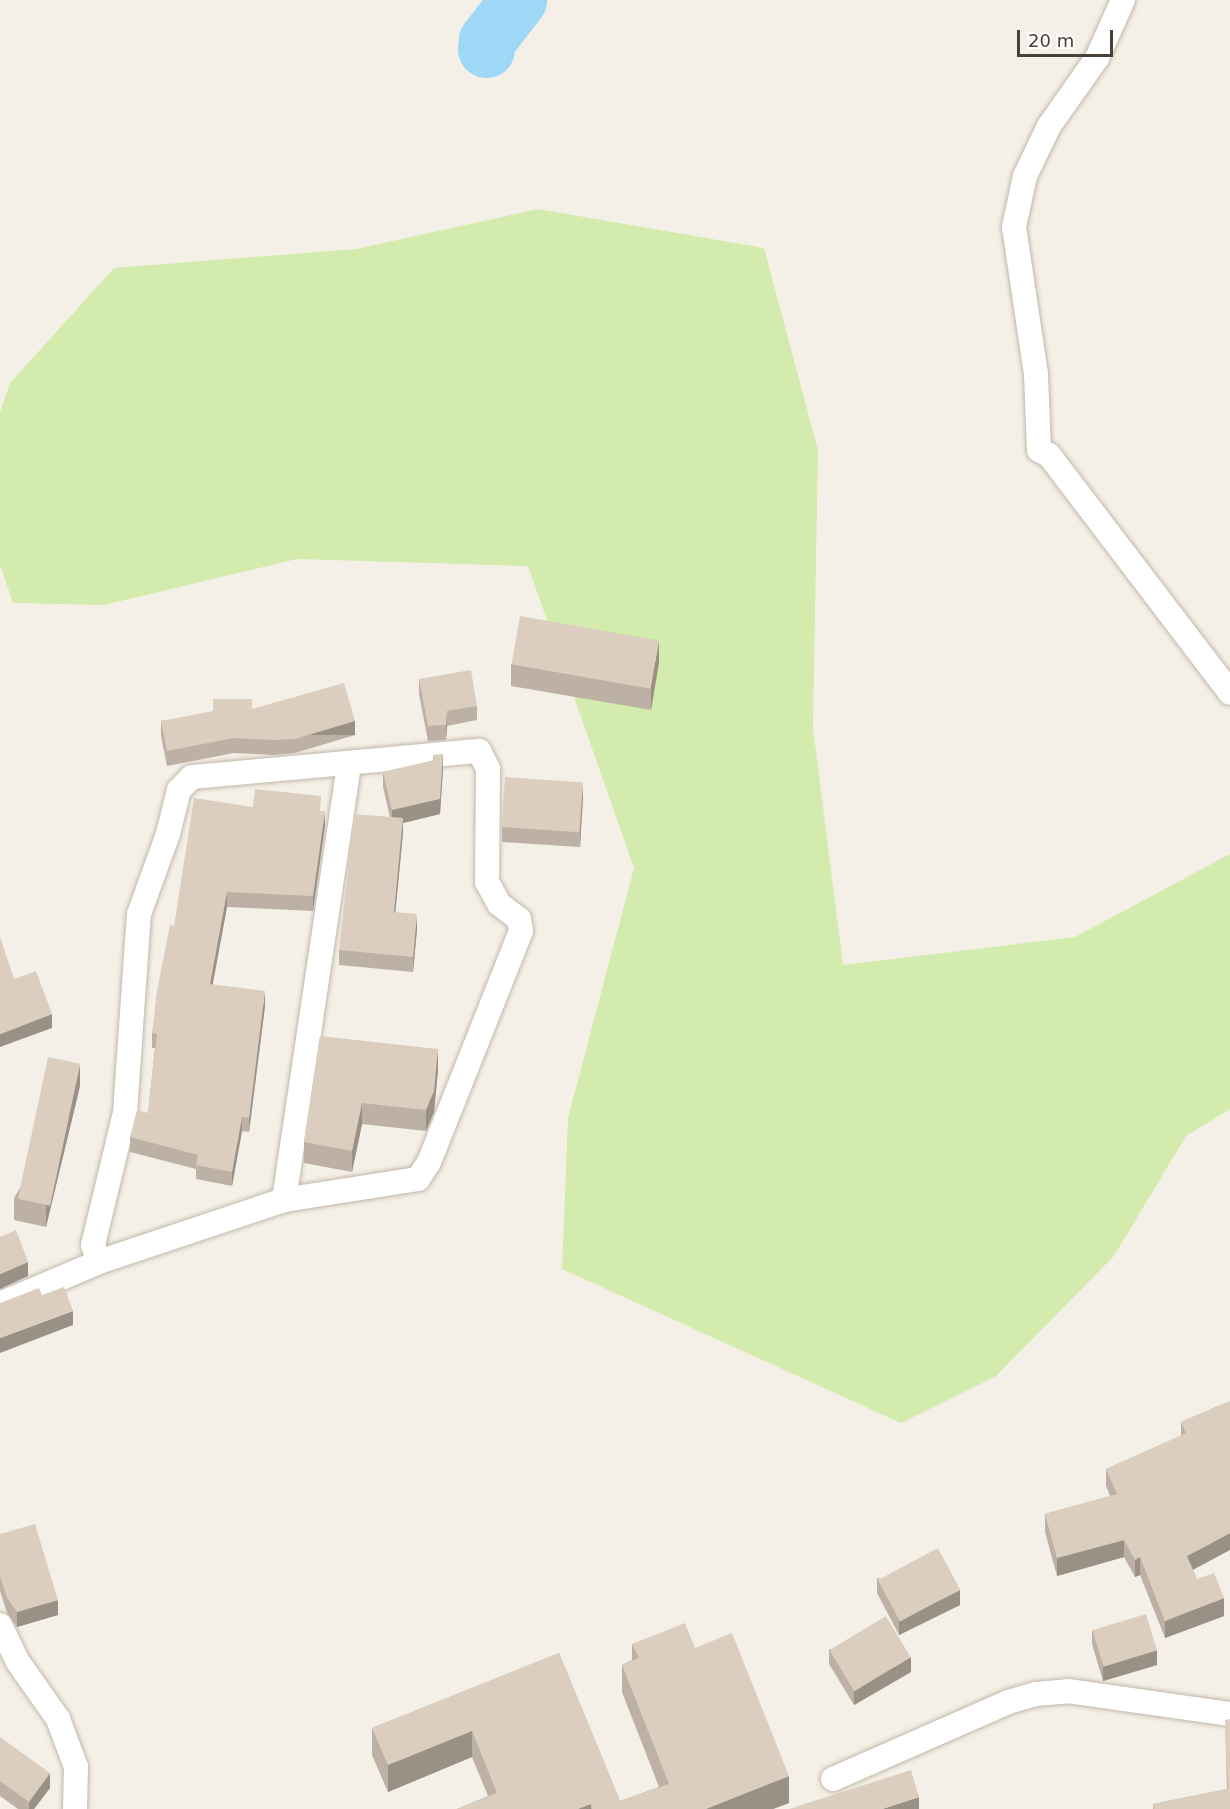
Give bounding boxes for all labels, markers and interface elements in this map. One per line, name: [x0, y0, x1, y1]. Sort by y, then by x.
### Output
scale bar: [1020, 18, 1116, 56]
text: 20 m: [1028, 30, 1074, 51]

